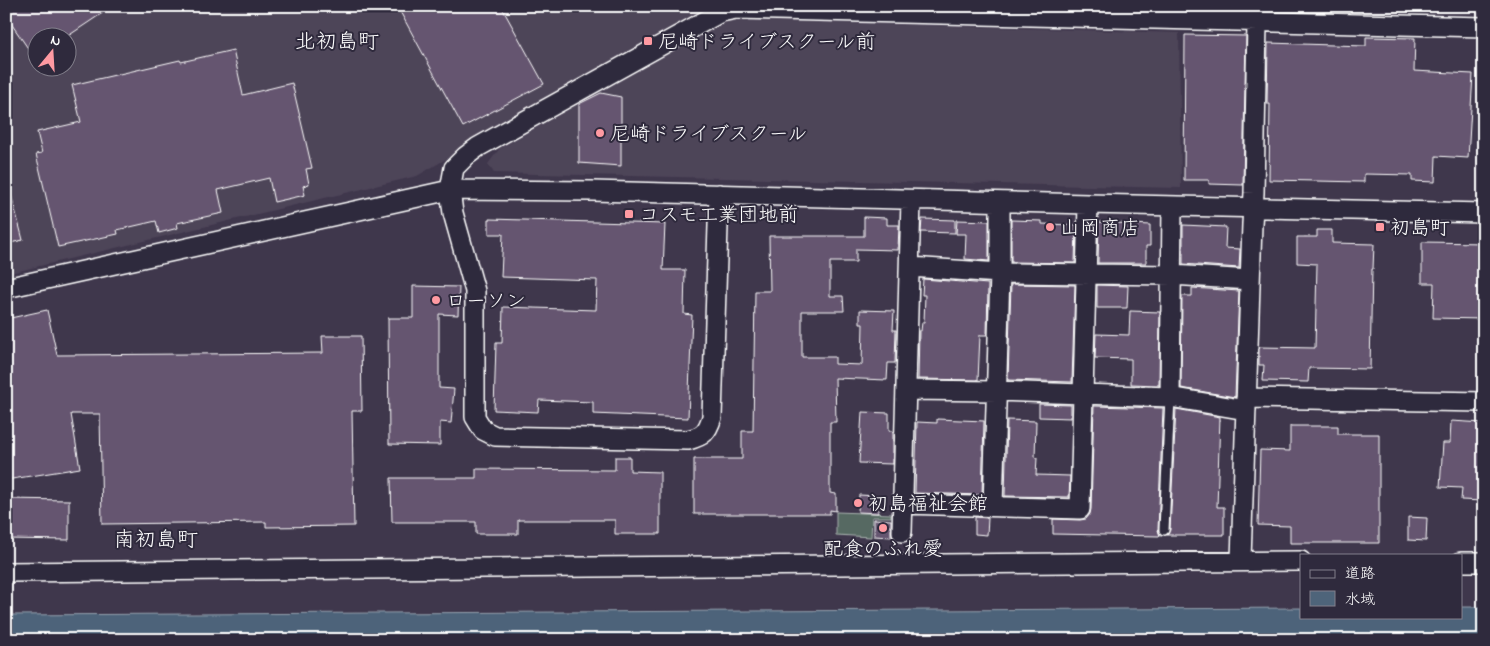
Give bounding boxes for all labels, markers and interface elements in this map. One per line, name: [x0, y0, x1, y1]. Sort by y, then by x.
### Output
north arrow: [28, 28, 78, 78]
district label: 北初島町: [295, 28, 379, 58]
place label: 尼崎ドライブスクール前: [658, 29, 876, 58]
text: N: [48, 30, 63, 53]
marker: 尼崎ドライブスクール前: [642, 35, 654, 47]
place label: 尼崎ドライブスクール: [610, 121, 808, 150]
marker: 尼崎ドライブスクール: [594, 127, 606, 139]
place label: コスモ工業団地前: [639, 202, 798, 231]
marker: コスモ工業団地前: [623, 208, 635, 220]
place label: 山岡商店: [1060, 215, 1140, 244]
place label: 初島町: [1390, 215, 1450, 244]
marker: 山岡商店: [1044, 221, 1056, 233]
marker: 初島町: [1374, 221, 1386, 233]
place label: ローソン: [446, 288, 526, 317]
marker: ローソン: [430, 294, 442, 306]
place label: 初島福祉会館: [868, 491, 988, 520]
marker: 初島福祉会館: [852, 497, 864, 509]
marker: 配食のふれ愛: [877, 522, 889, 534]
district label: 南初島町: [114, 526, 198, 556]
place label: 配食のふれ愛: [823, 536, 943, 565]
legend: [1300, 554, 1462, 618]
text: 道路: [1345, 563, 1375, 585]
text: 水域: [1345, 589, 1375, 611]

